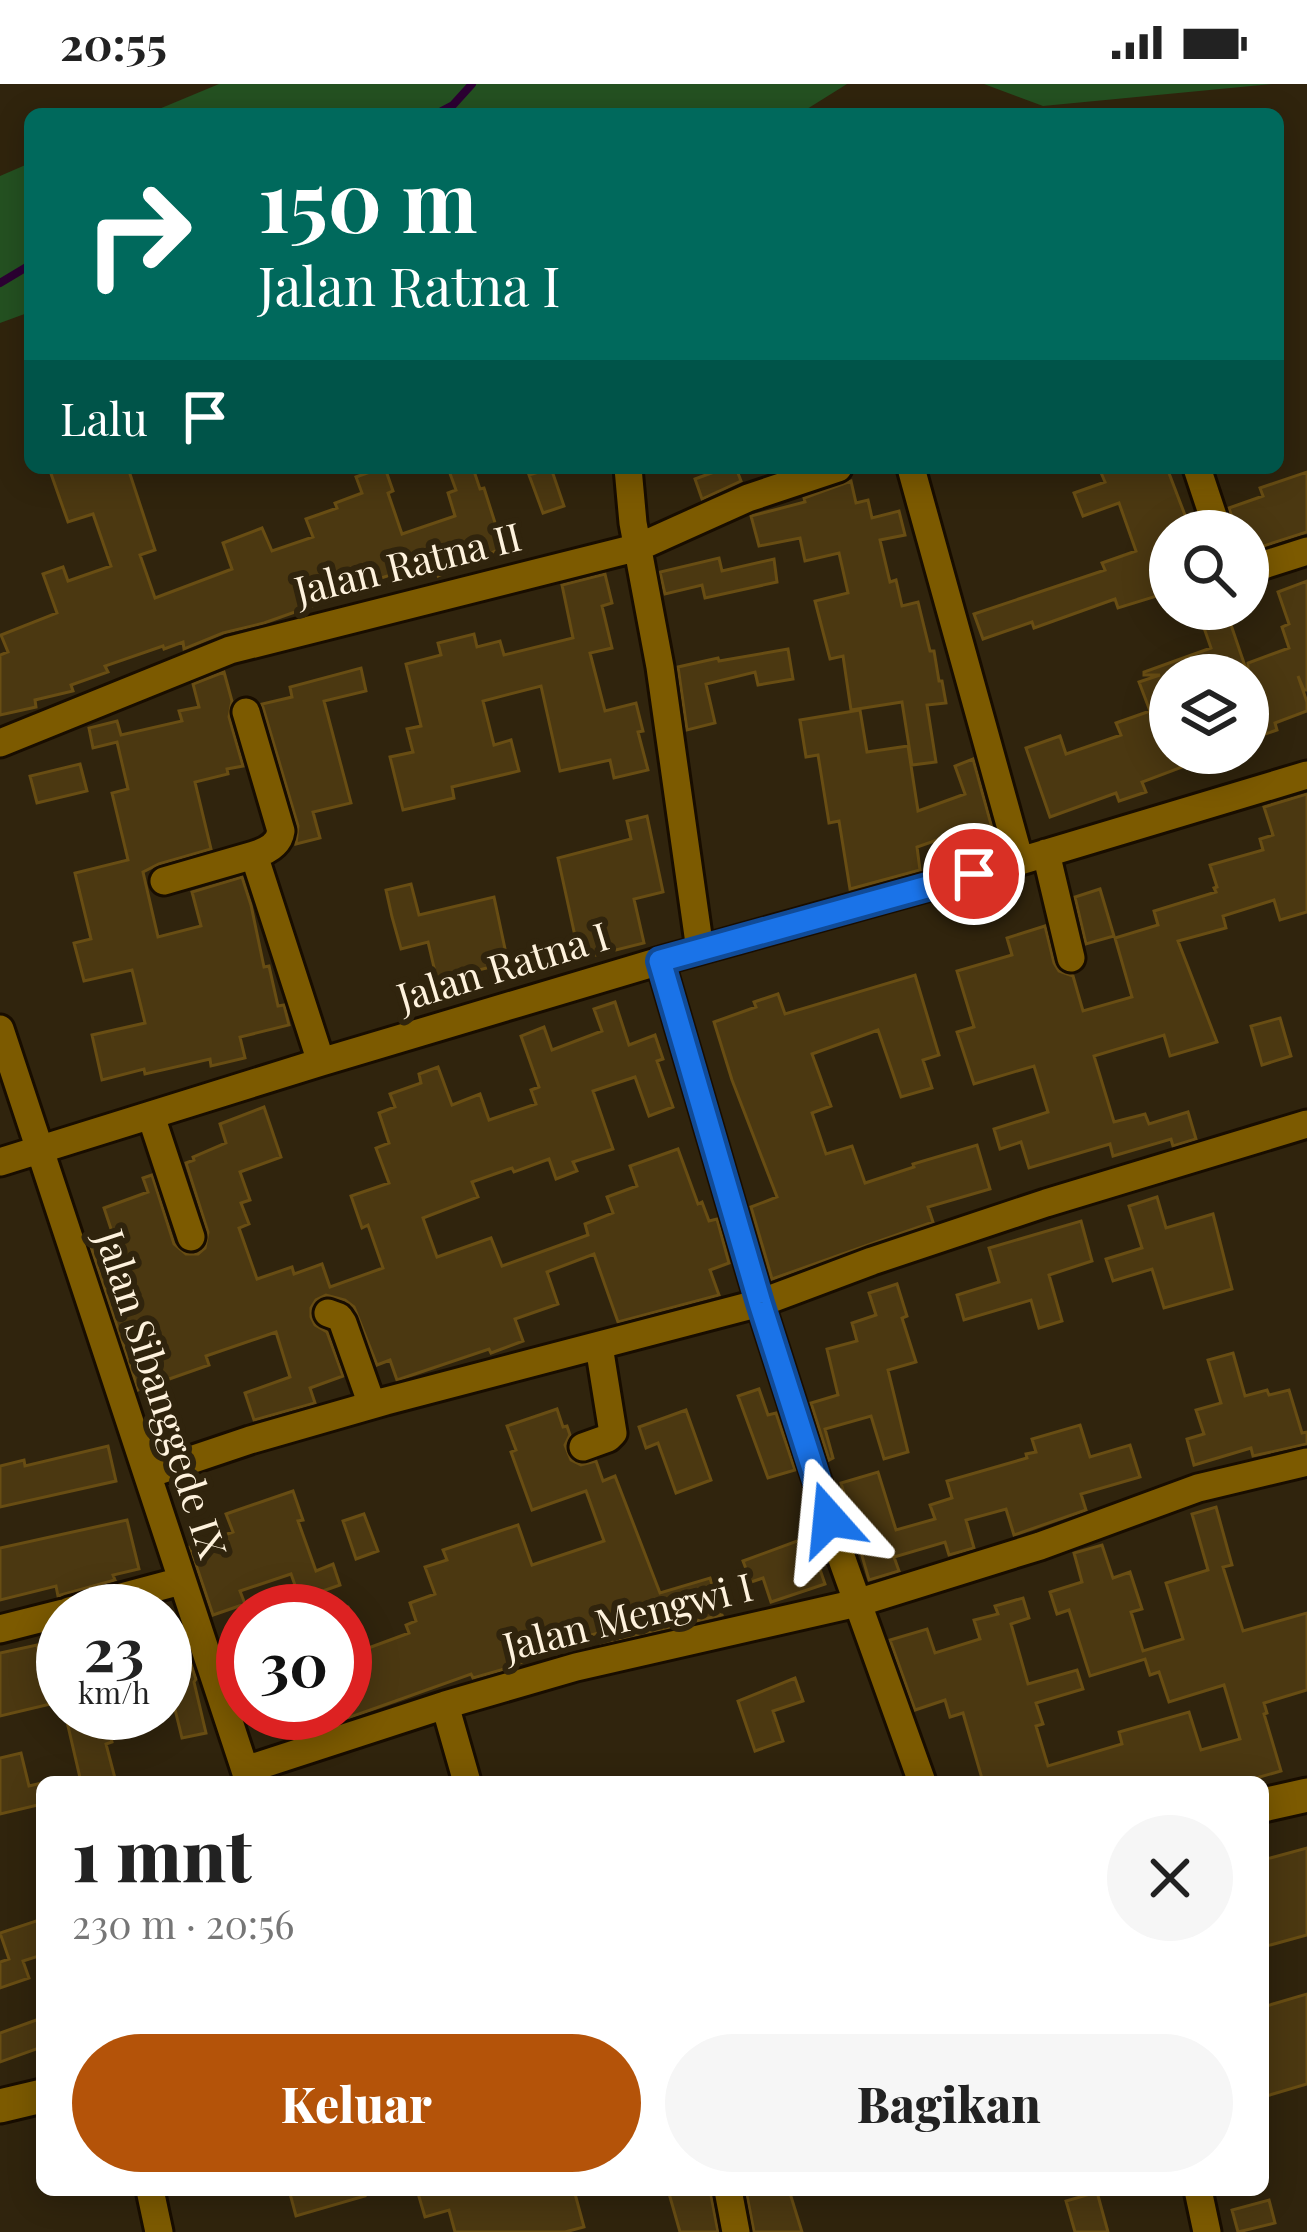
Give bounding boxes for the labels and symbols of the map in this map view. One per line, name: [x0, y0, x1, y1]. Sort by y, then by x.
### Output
street label: Jalan Ratna II: [288, 509, 526, 616]
pin: [923, 823, 1025, 925]
street label: Jalan Ratna I: [389, 908, 615, 1022]
street label: Jalan Sibanggede IX: [85, 1222, 241, 1564]
position arrow: [766, 1456, 892, 1582]
street label: Jalan Mengwi I: [496, 1559, 758, 1671]
speed limit sign: 30: [216, 1584, 372, 1740]

